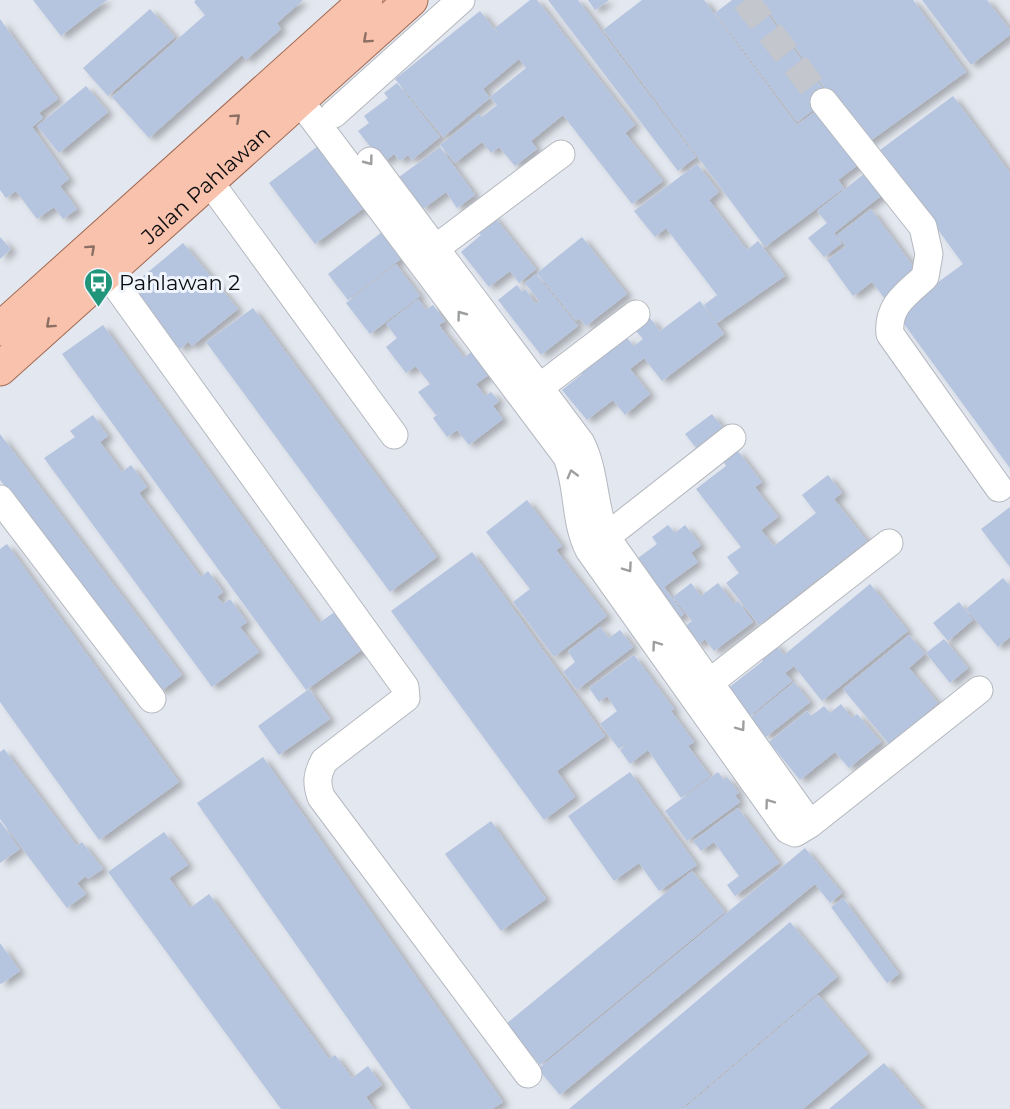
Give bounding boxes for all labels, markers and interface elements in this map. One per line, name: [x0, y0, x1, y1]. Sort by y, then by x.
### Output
one-way arrow: [364, 32, 374, 43]
one-way arrow: [229, 114, 240, 125]
street label: Jalan Pahlawan: [135, 120, 275, 250]
one-way arrow: [362, 154, 373, 165]
one-way arrow: [84, 245, 95, 256]
bus stop icon: Pahlawan 2: [82, 266, 114, 308]
place label: Pahlawan 2: [119, 270, 240, 295]
one-way arrow: [457, 310, 468, 321]
one-way arrow: [46, 317, 57, 328]
one-way arrow: [567, 469, 579, 480]
one-way arrow: [621, 562, 632, 573]
one-way arrow: [652, 640, 663, 651]
one-way arrow: [733, 721, 744, 732]
one-way arrow: [765, 799, 776, 810]

